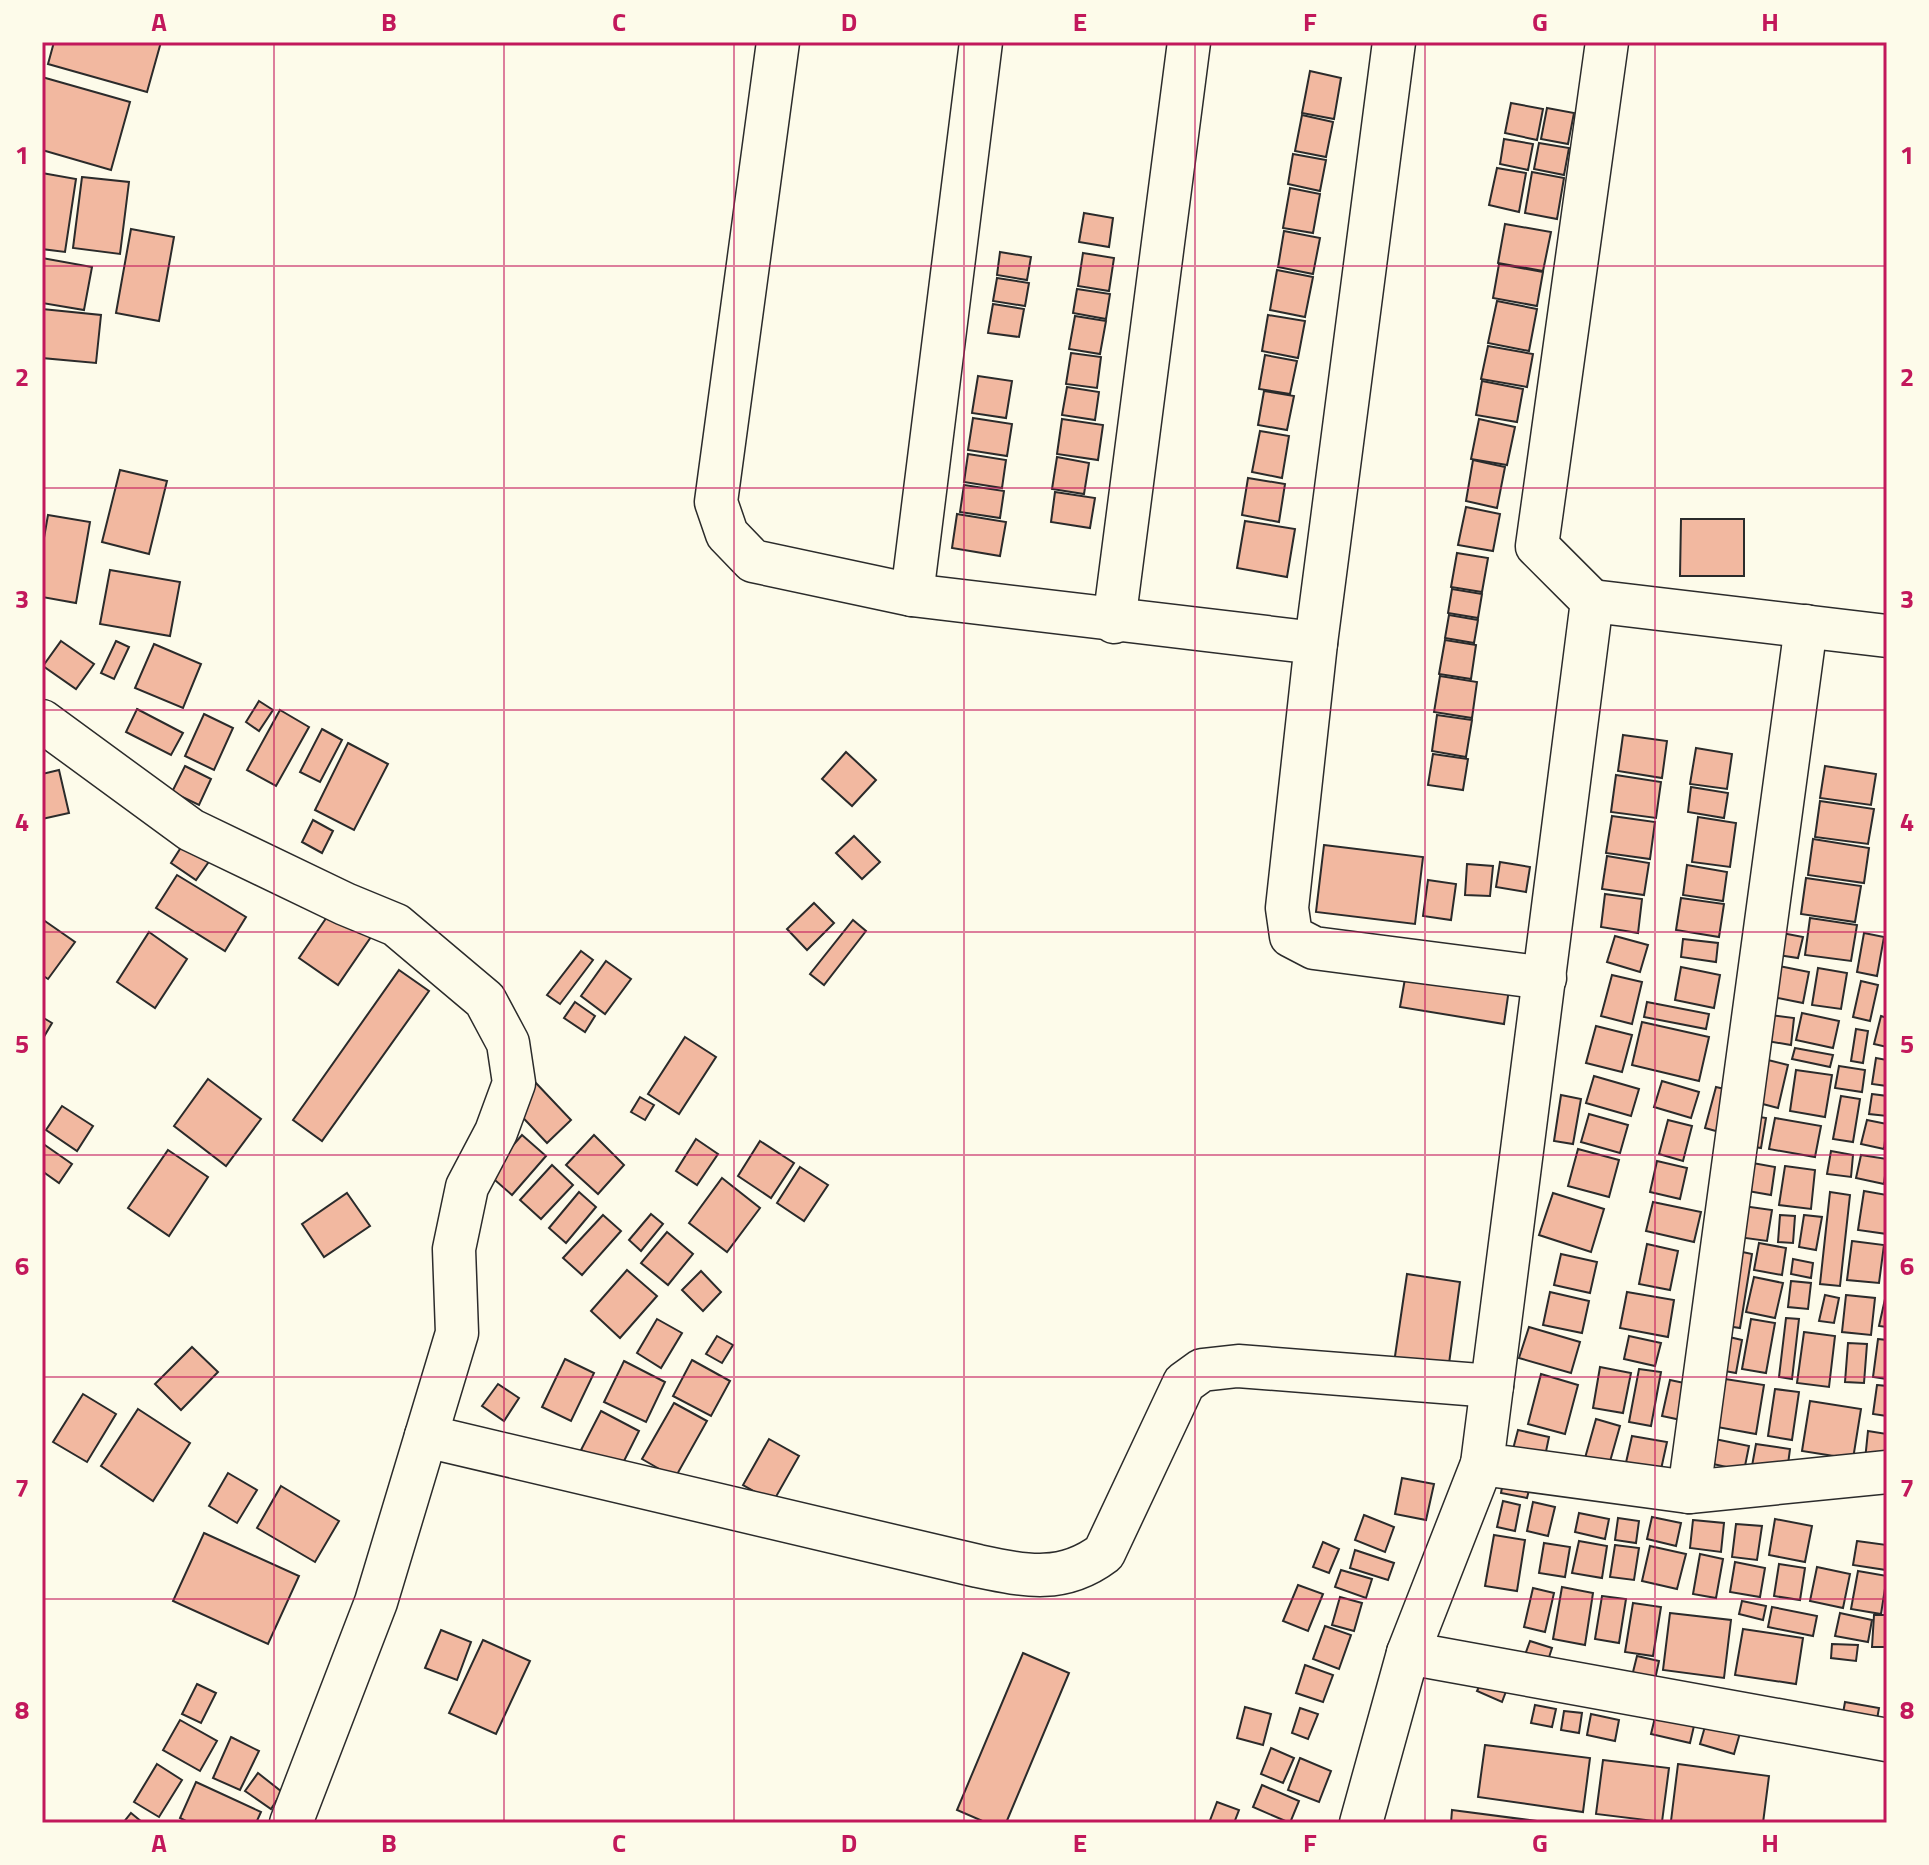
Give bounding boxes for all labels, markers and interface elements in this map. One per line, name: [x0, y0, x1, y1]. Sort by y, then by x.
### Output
text: A: [151, 2, 167, 41]
text: B: [381, 2, 397, 41]
text: C: [612, 2, 626, 41]
text: D: [841, 2, 857, 41]
text: E: [1073, 2, 1087, 41]
text: F: [1303, 2, 1317, 41]
text: G: [1532, 2, 1548, 41]
text: H: [1761, 2, 1779, 41]
text: 1: [15, 135, 29, 174]
text: 1: [1900, 135, 1914, 174]
text: 2: [15, 357, 29, 396]
text: 2: [1900, 357, 1914, 396]
text: 3: [15, 579, 29, 618]
text: 3: [1900, 579, 1914, 618]
text: 4: [15, 802, 29, 841]
text: 4: [1900, 802, 1914, 841]
text: 5: [15, 1024, 29, 1063]
text: 5: [1900, 1024, 1914, 1063]
text: 6: [15, 1246, 29, 1285]
text: 6: [1900, 1246, 1914, 1285]
text: 7: [15, 1468, 29, 1507]
text: 7: [1900, 1468, 1914, 1507]
text: 8: [15, 1690, 29, 1729]
text: 8: [1900, 1690, 1914, 1729]
text: A: [151, 1823, 167, 1862]
text: B: [381, 1823, 397, 1862]
text: C: [612, 1823, 626, 1862]
text: D: [841, 1823, 857, 1862]
text: E: [1073, 1823, 1087, 1862]
text: F: [1303, 1823, 1317, 1862]
text: G: [1532, 1823, 1548, 1862]
text: H: [1761, 1823, 1779, 1862]

